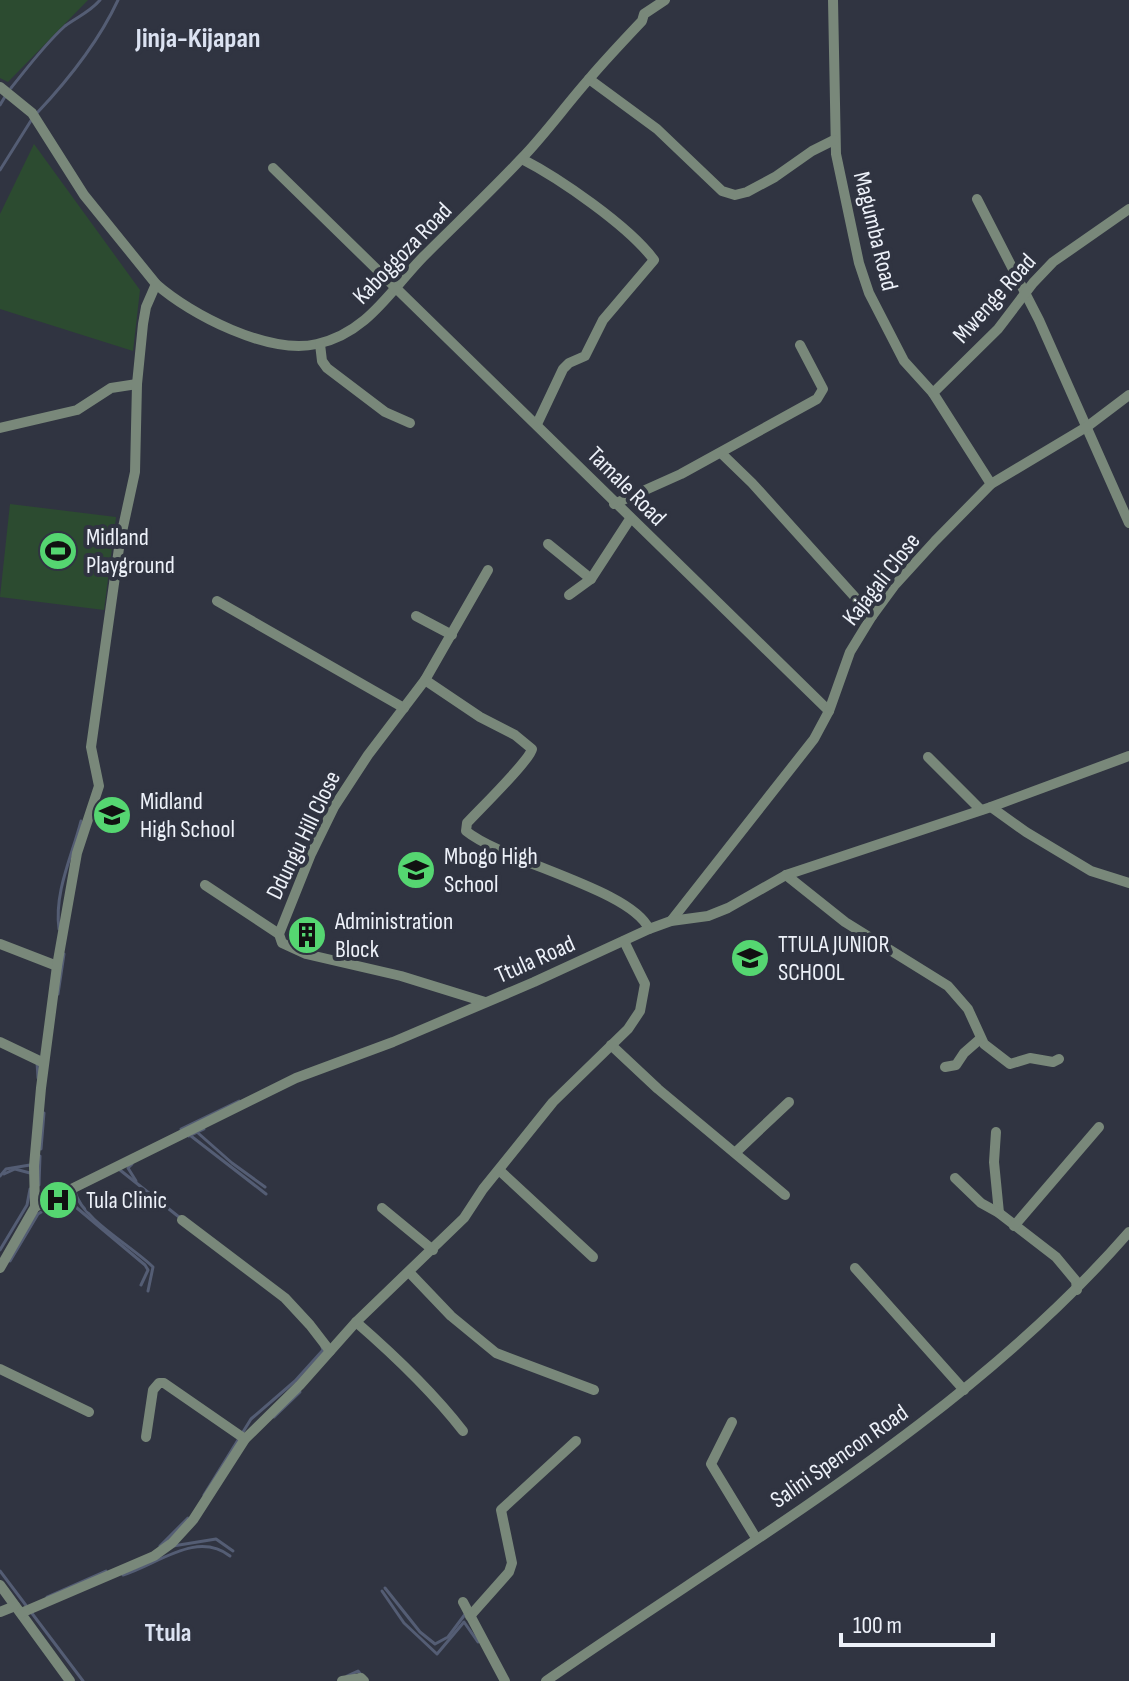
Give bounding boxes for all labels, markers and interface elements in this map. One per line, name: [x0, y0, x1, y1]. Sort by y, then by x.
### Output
district label: Jinja-Kijapan: [135, 22, 260, 55]
street label: Magumba Road: [847, 169, 904, 294]
street label: Kaboggoza Road: [347, 196, 458, 310]
street label: Mwenge Road: [947, 248, 1042, 349]
street label: Tamale Road: [581, 441, 672, 532]
place label: Midland Playground: [86, 523, 175, 580]
street label: Kajagali Close: [836, 527, 927, 631]
sports icon: Midland Playground: [37, 530, 79, 572]
street label: Ddungu Hill Close: [260, 766, 347, 904]
place label: Midland High School: [140, 787, 235, 844]
school or university icon: Midland High School: [91, 794, 133, 836]
place label: Mbogo High School: [444, 842, 538, 899]
school or university icon: Mbogo High School: [395, 849, 437, 891]
place label: Administration Block: [334, 907, 453, 964]
building icon: Administration Block: [286, 914, 328, 956]
street label: Ttula Road: [491, 929, 580, 990]
place label: TTULA JUNIOR SCHOOL: [778, 930, 889, 987]
school or university icon: TTULA JUNIOR SCHOOL: [729, 937, 771, 979]
hospital icon: Tula Clinic: [37, 1179, 79, 1221]
place label: Tula Clinic: [86, 1186, 167, 1215]
street label: Salini Spencon Road: [765, 1398, 914, 1515]
scale bar: [841, 1597, 993, 1647]
text: 100 m: [853, 1611, 902, 1640]
district label: Ttula: [145, 1618, 191, 1649]

